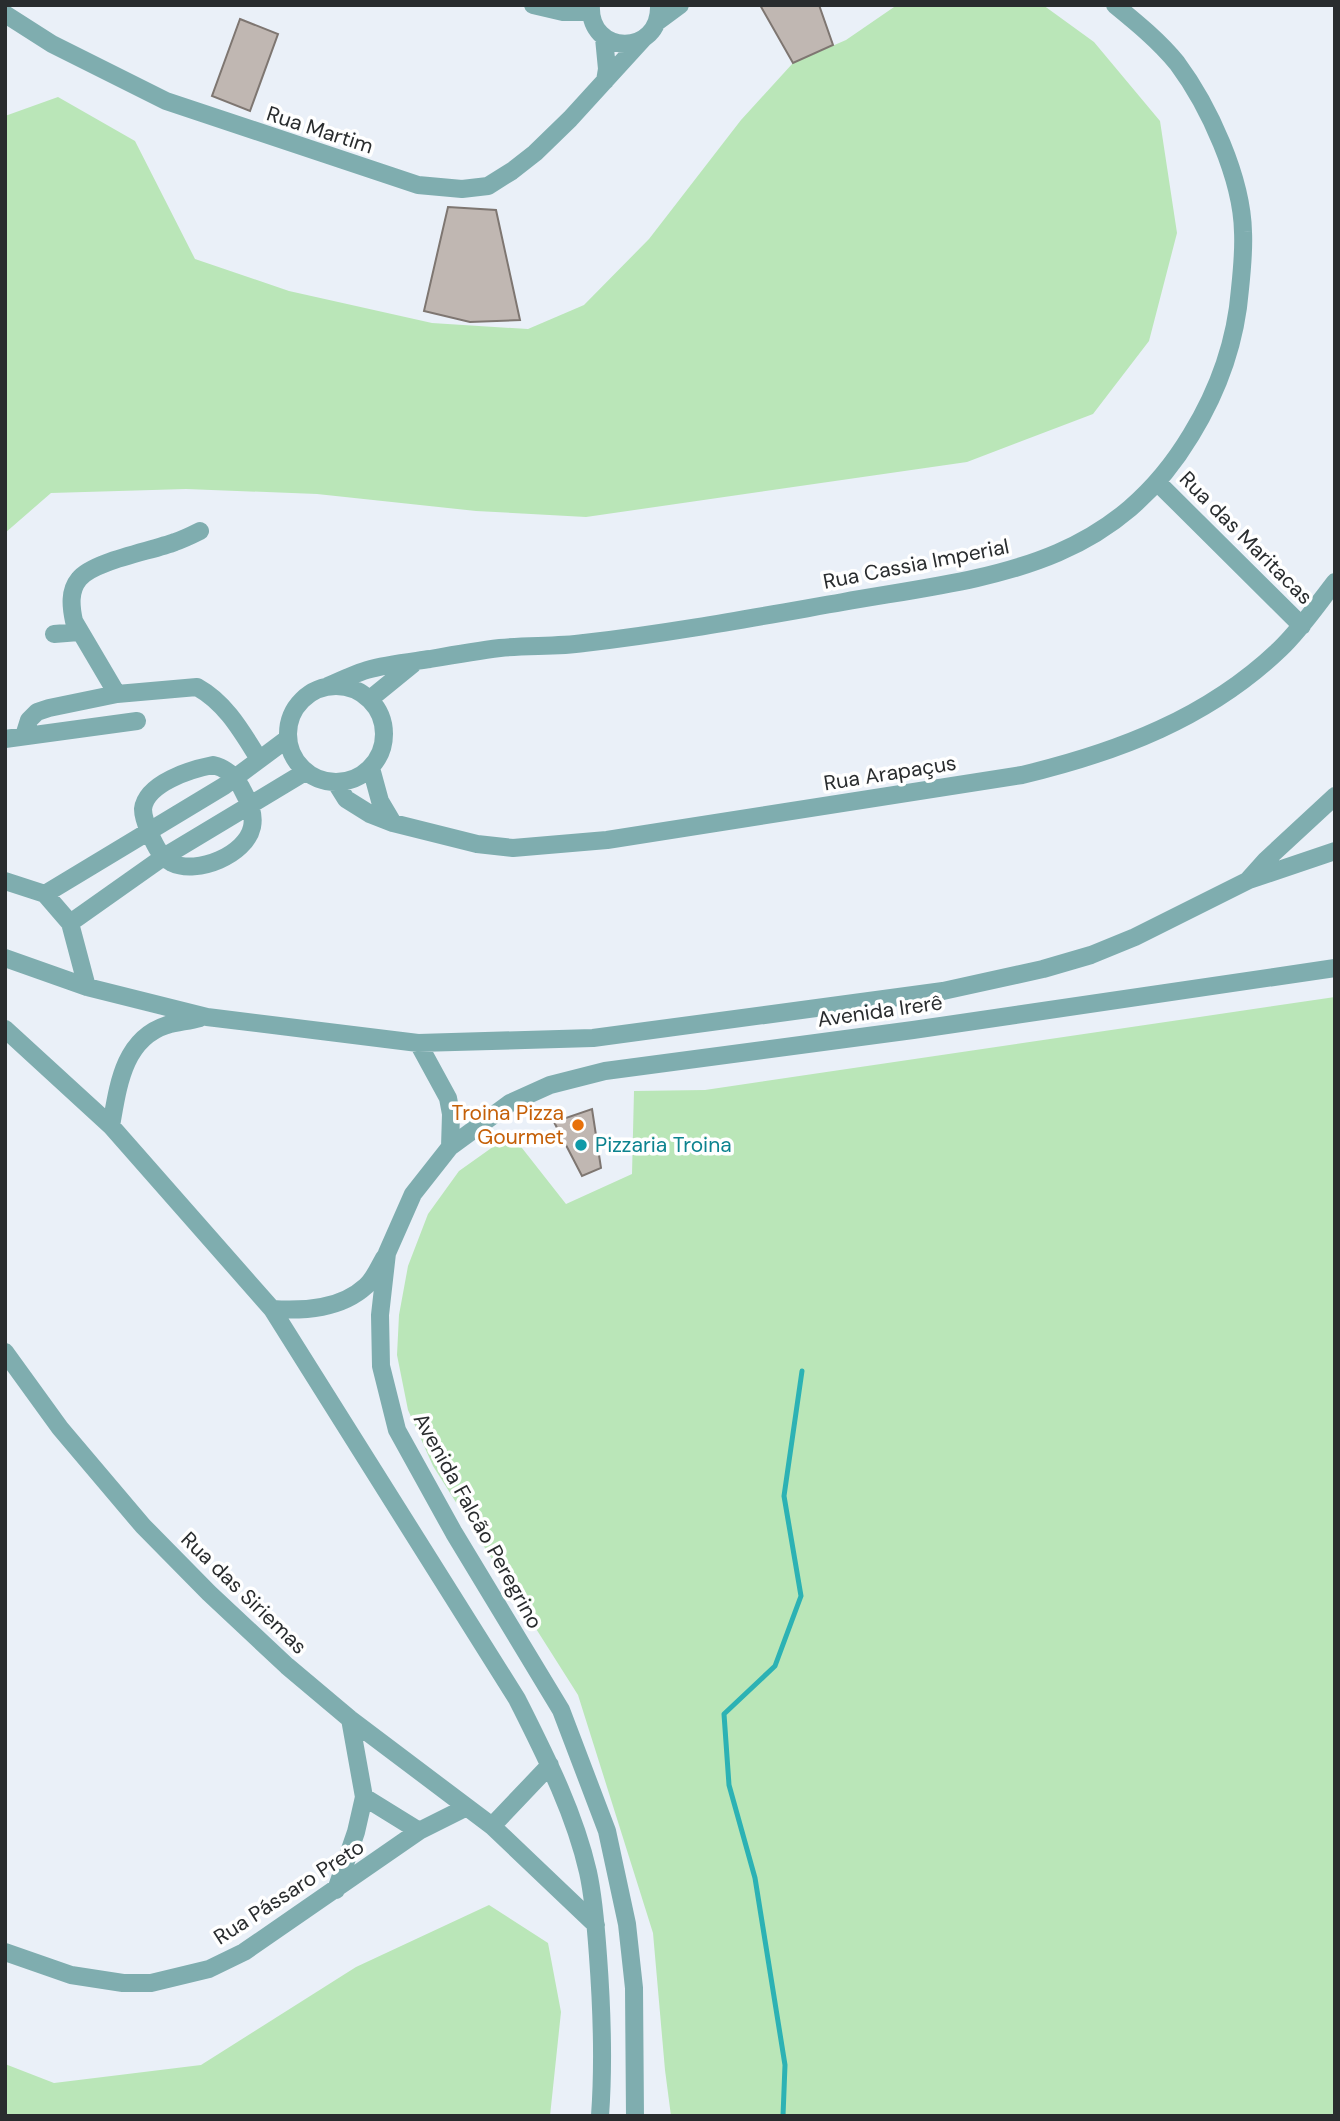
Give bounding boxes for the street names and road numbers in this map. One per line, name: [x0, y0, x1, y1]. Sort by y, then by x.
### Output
street label: Rua Martim: [263, 100, 377, 160]
street label: Rua das Maritacas: [1173, 465, 1319, 611]
street label: Rua Cassia Imperial: [821, 532, 1011, 596]
street label: Rua Arapaçus: [822, 749, 958, 797]
street label: Avenida Irerê: [816, 988, 944, 1034]
street label: Avenida Falcão Peregrino: [407, 1408, 549, 1634]
street label: Rua das Siriemas: [175, 1526, 313, 1660]
street label: Rua Pássaro Preto: [208, 1833, 370, 1951]

